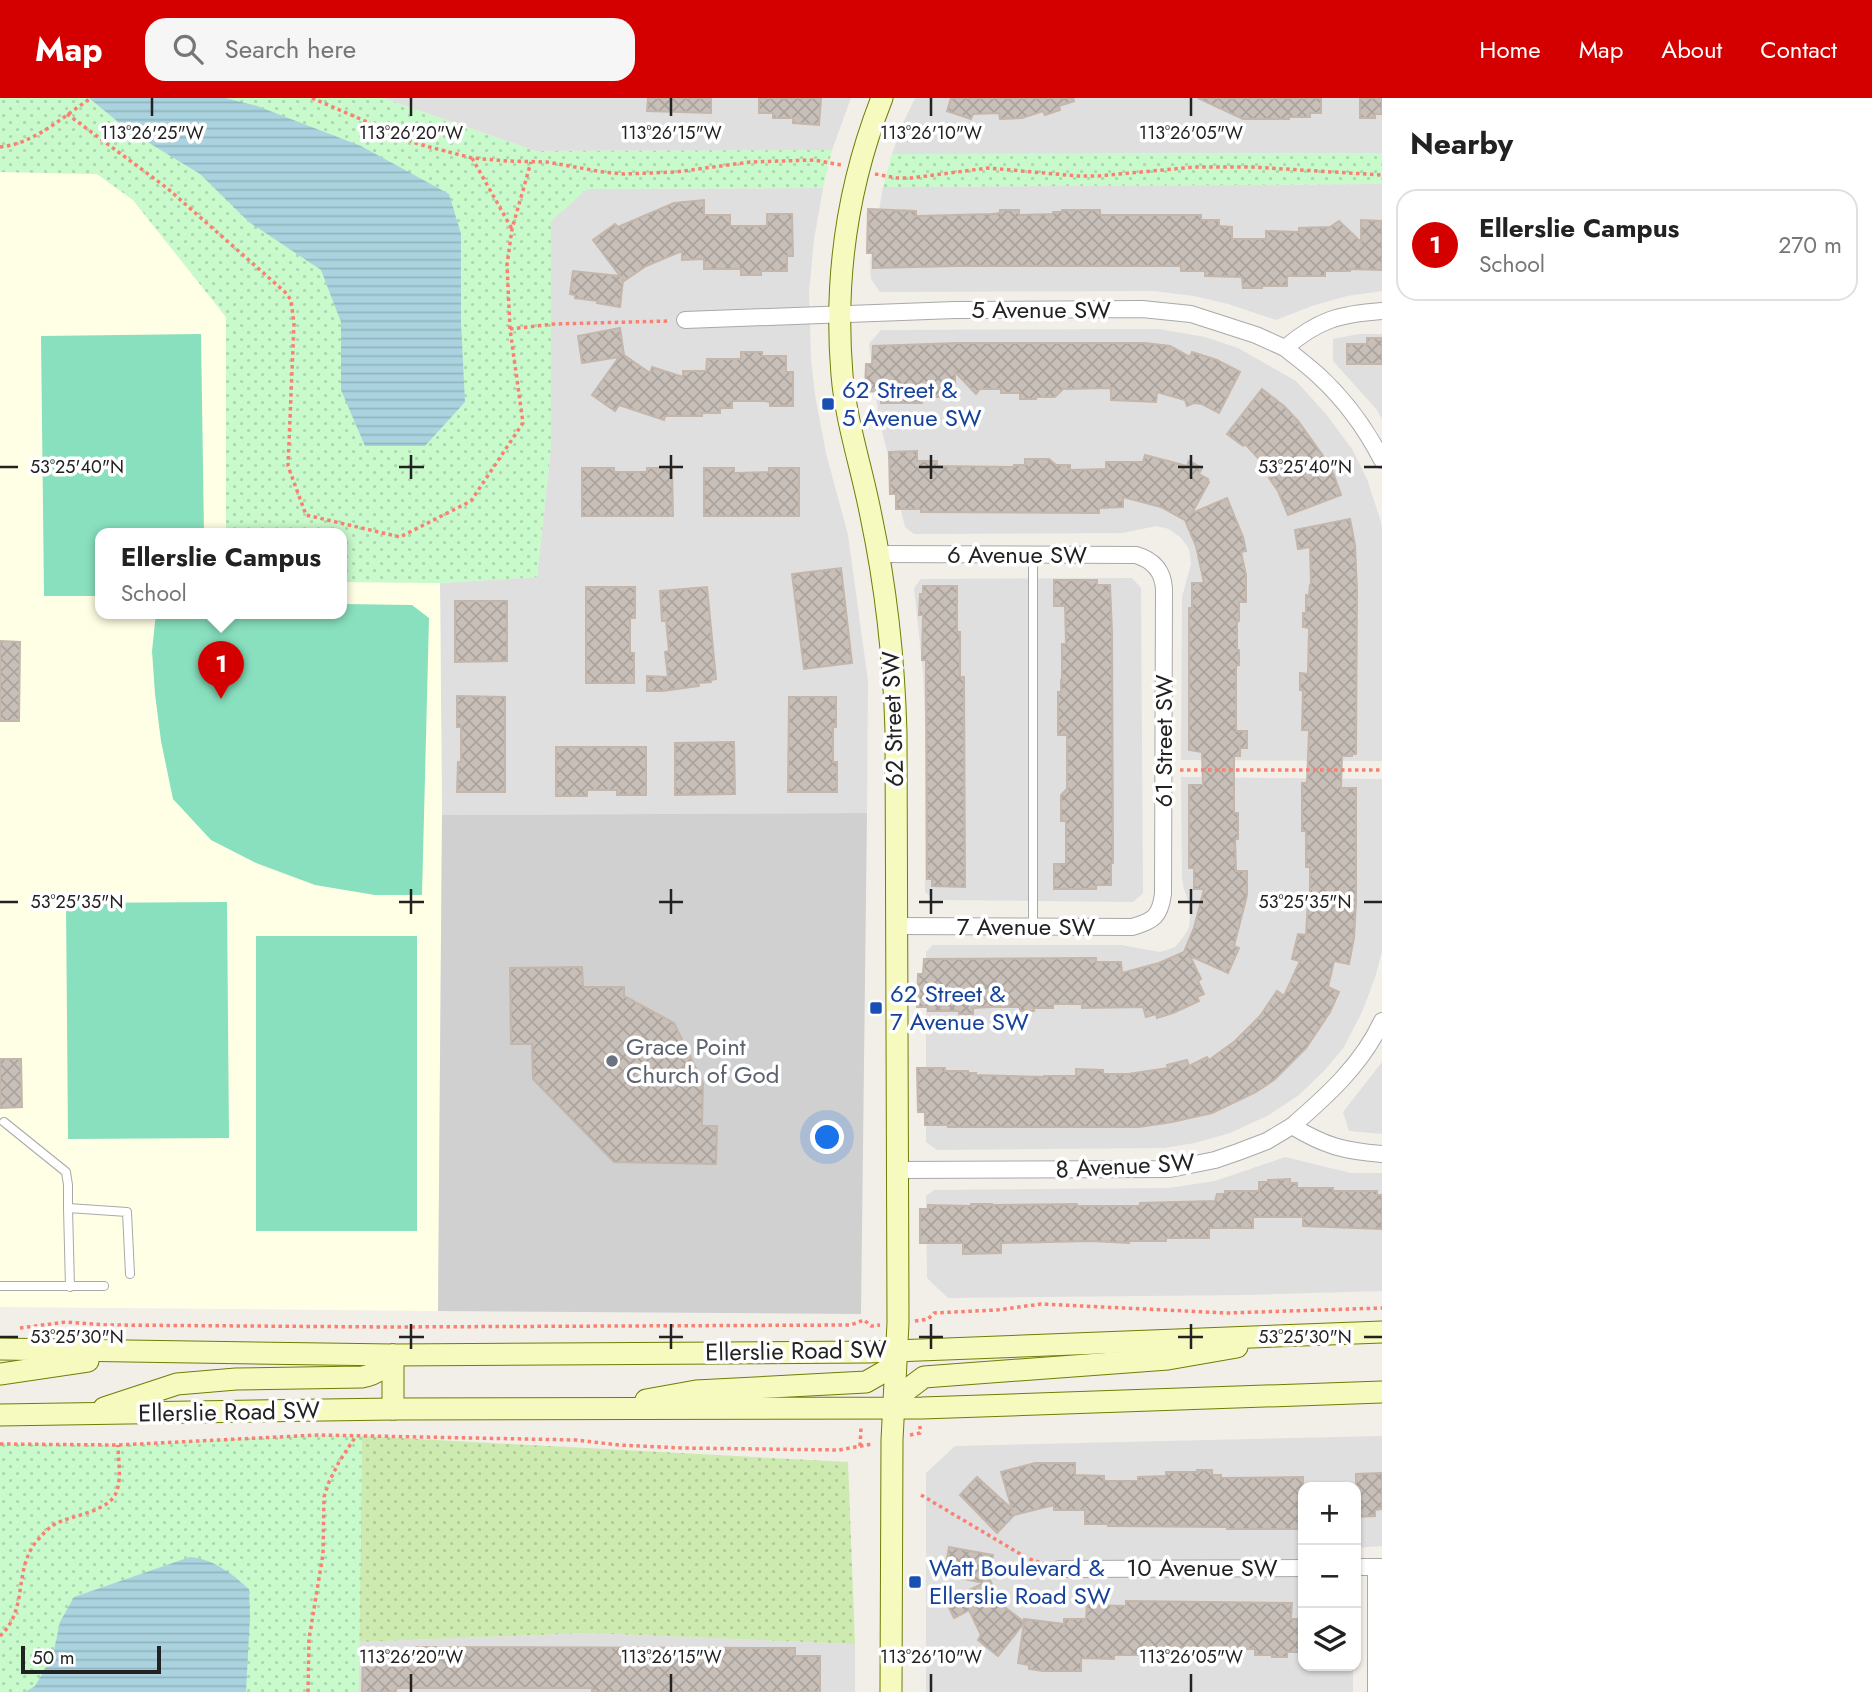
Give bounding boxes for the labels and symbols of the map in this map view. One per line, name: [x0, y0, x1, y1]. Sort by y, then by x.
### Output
text: 113°26'25"W: [100, 120, 204, 146]
text: 113°26'20"W: [359, 120, 463, 146]
text: 113°26'15"W: [620, 120, 722, 146]
text: 113°26'10"W: [880, 120, 982, 146]
text: 113°26'05"W: [1139, 120, 1243, 146]
street label: 5 Avenue SW: [971, 292, 1111, 327]
place label: 62 Street & 5 Avenue SW: [842, 372, 982, 435]
marker: 62 Street & 5 Avenue SW: [820, 396, 836, 412]
text: 53°25'40"N: [30, 454, 124, 480]
text: 53°25'40"N: [1258, 454, 1352, 480]
street label: 6 Avenue SW: [947, 537, 1087, 572]
pin: 1: [198, 641, 244, 699]
street label: 62 Street SW: [873, 650, 912, 788]
street label: 61 Street SW: [1146, 674, 1181, 808]
text: 53°25'35"N: [31, 889, 123, 915]
text: 53°25'35"N: [1259, 889, 1351, 915]
street label: 7 Avenue SW: [957, 909, 1096, 944]
place label: 62 Street & 7 Avenue SW: [890, 976, 1029, 1039]
marker: 62 Street & 7 Avenue SW: [868, 1000, 884, 1016]
place label: Grace Point Church of God: [626, 1029, 779, 1092]
marker: Grace Point Church of God: [604, 1053, 620, 1069]
your location: [810, 1120, 844, 1154]
street label: 8 Avenue SW: [1055, 1144, 1196, 1187]
text: 53°25'30"N: [30, 1324, 124, 1350]
text: 53°25'30"N: [1258, 1324, 1352, 1350]
street label: Ellerslie Road SW: [705, 1331, 887, 1370]
street label: Ellerslie Road SW: [138, 1392, 320, 1431]
place label: Watt Boulevard & Ellerslie Road SW: [929, 1550, 1111, 1613]
street label: 10 Avenue SW: [1126, 1550, 1278, 1585]
marker: Watt Boulevard & Ellerslie Road SW: [907, 1574, 923, 1590]
scale bar: [21, 1643, 161, 1675]
text: 113°26'20"W: [359, 1644, 463, 1670]
text: 113°26'15"W: [620, 1644, 722, 1670]
text: 113°26'10"W: [880, 1644, 982, 1670]
text: 113°26'05"W: [1139, 1644, 1243, 1670]

